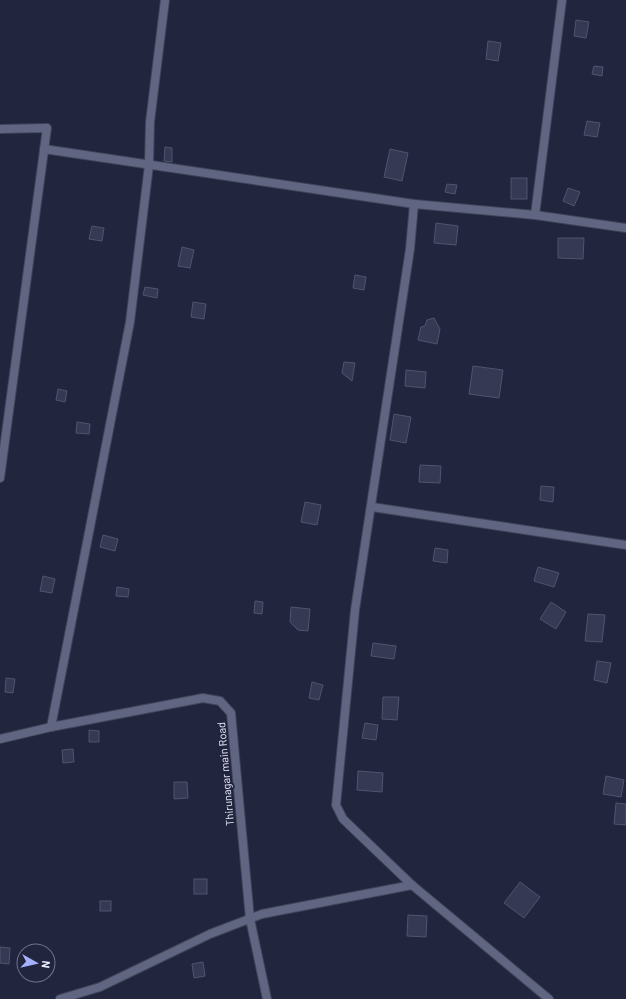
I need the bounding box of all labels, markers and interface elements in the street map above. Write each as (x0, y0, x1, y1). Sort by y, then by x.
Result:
street label: Thirunagar main Road (214, 722, 236, 826)
north arrow (16, 943, 56, 983)
text: N (39, 960, 53, 969)

